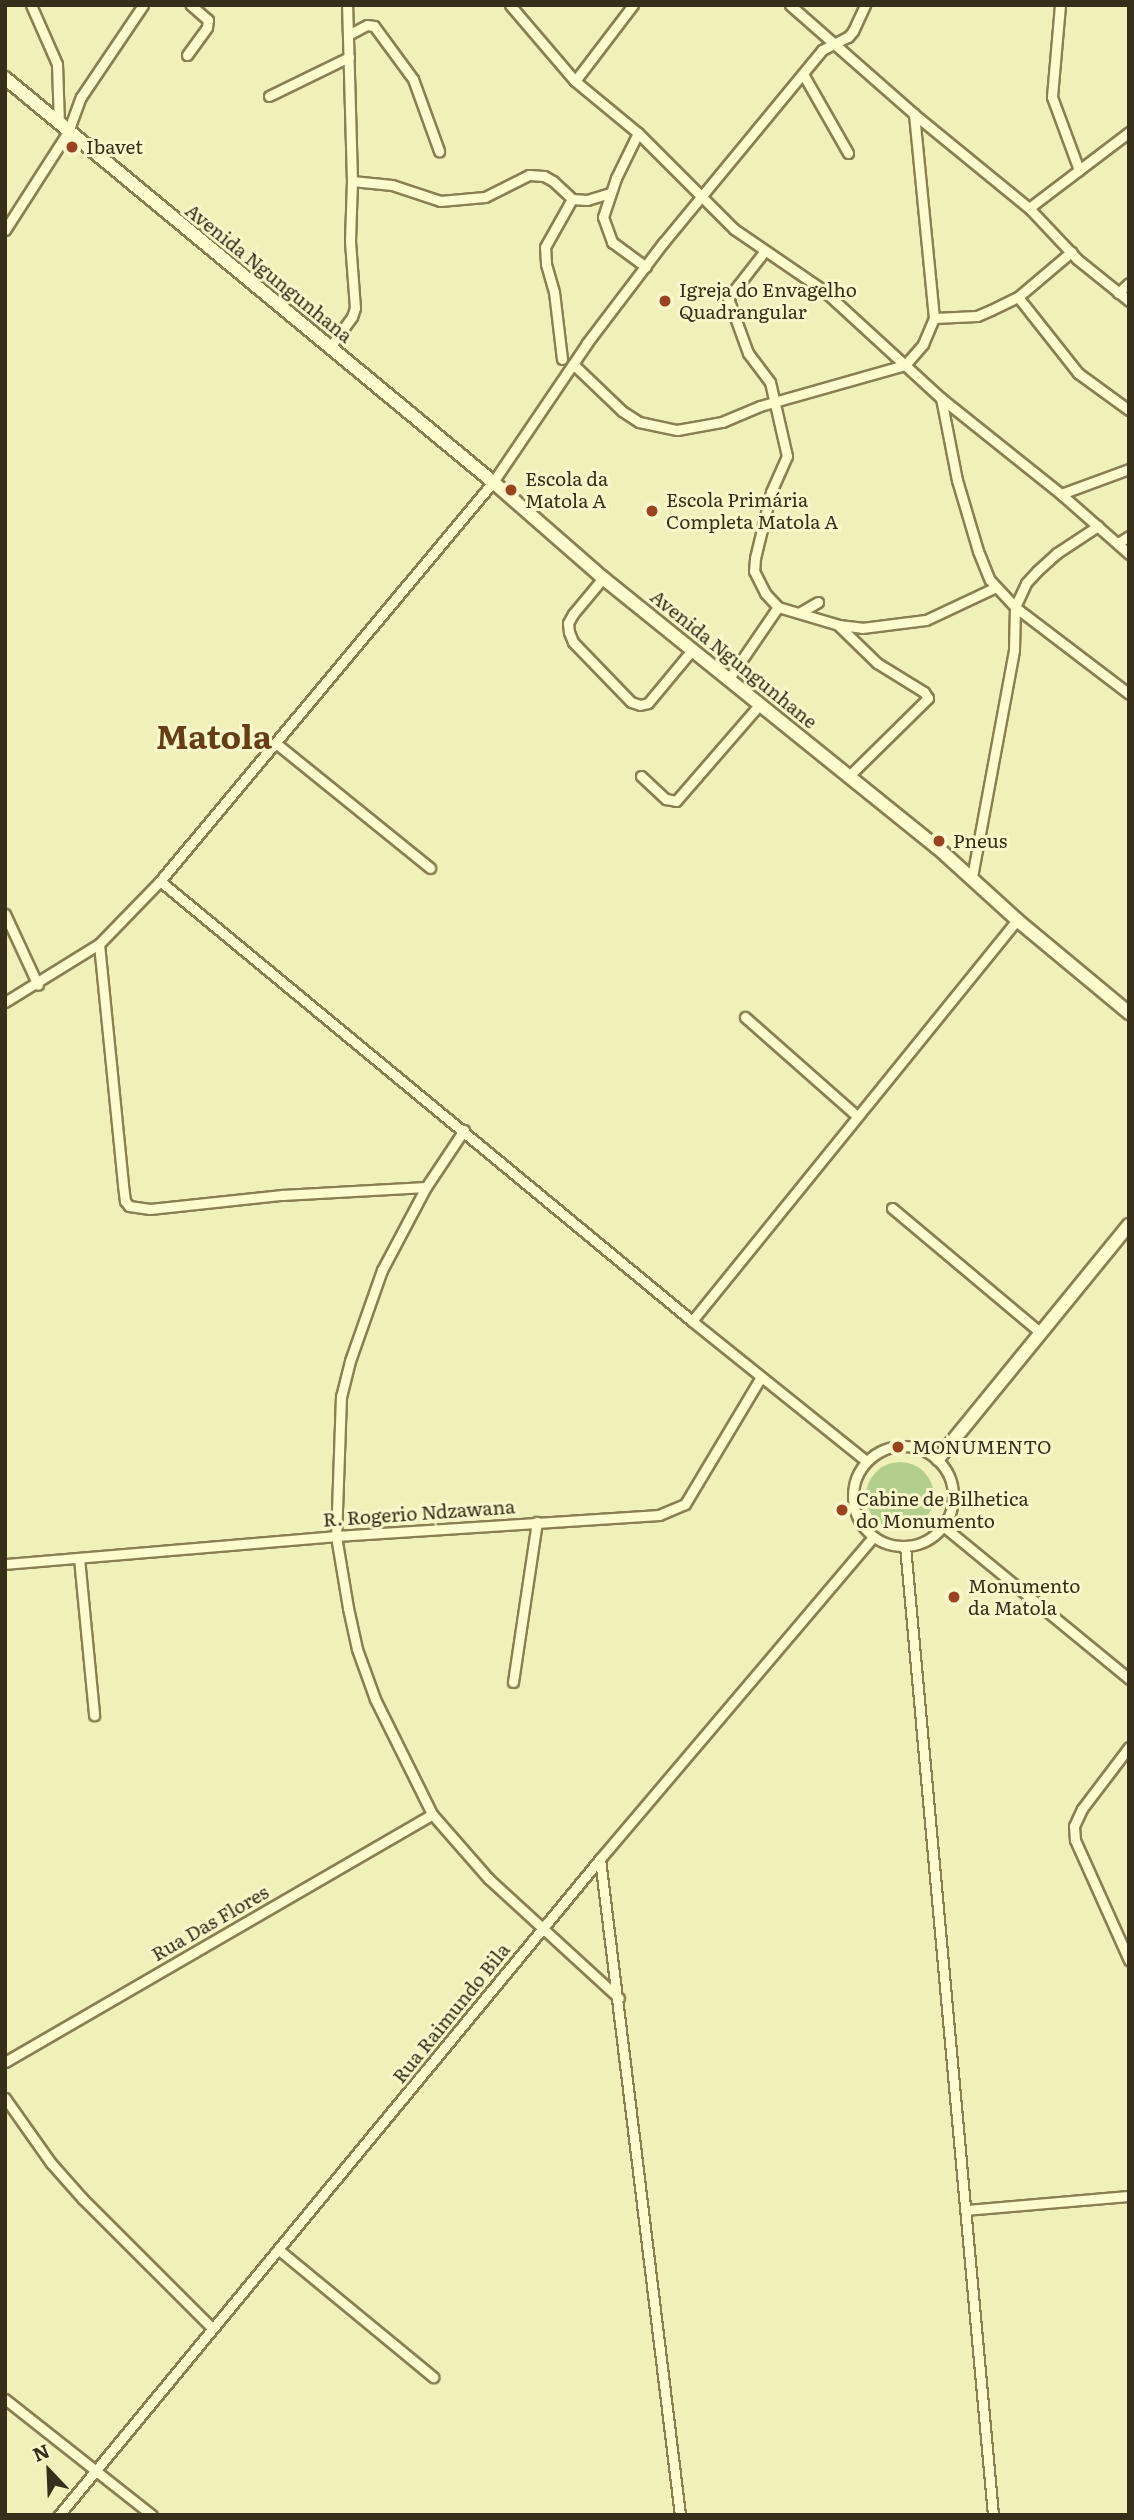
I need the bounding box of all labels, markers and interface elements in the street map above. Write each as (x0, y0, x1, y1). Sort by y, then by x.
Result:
place label: Ibavet (86, 136, 143, 158)
marker: Ibavet (64, 139, 80, 155)
street label: Avenida Ngungunhana (181, 199, 357, 347)
place label: Igreja do Envagelho Quadrangular (679, 279, 857, 323)
marker: Igreja do Envagelho Quadrangular (657, 293, 673, 309)
place label: Escola da Matola A (525, 468, 608, 512)
marker: Escola da Matola A (503, 482, 519, 498)
place label: Escola Primária Completa Matola A (666, 489, 838, 533)
marker: Escola Primária Completa Matola A (644, 503, 660, 519)
street label: Avenida Ngungunhane (646, 585, 822, 733)
district label: Matola (156, 715, 272, 755)
place label: Pneus (953, 830, 1007, 852)
marker: Pneus (931, 833, 947, 849)
place label: MONUMENTO (912, 1436, 1051, 1458)
marker: MONUMENTO (890, 1439, 906, 1455)
place label: Cabine de Bilhetica do Monumento (856, 1488, 1029, 1532)
street label: R. Rogerio Ndzawana (322, 1495, 516, 1531)
marker: Cabine de Bilhetica do Monumento (834, 1502, 850, 1518)
place label: Monumento da Matola (968, 1575, 1080, 1619)
marker: Monumento da Matola (946, 1589, 962, 1605)
street label: Rua Das Flores (147, 1880, 273, 1966)
street label: Rua Raimundo Bila (388, 1938, 514, 2088)
north arrow (14, 2436, 84, 2506)
text: N (28, 2436, 54, 2468)

